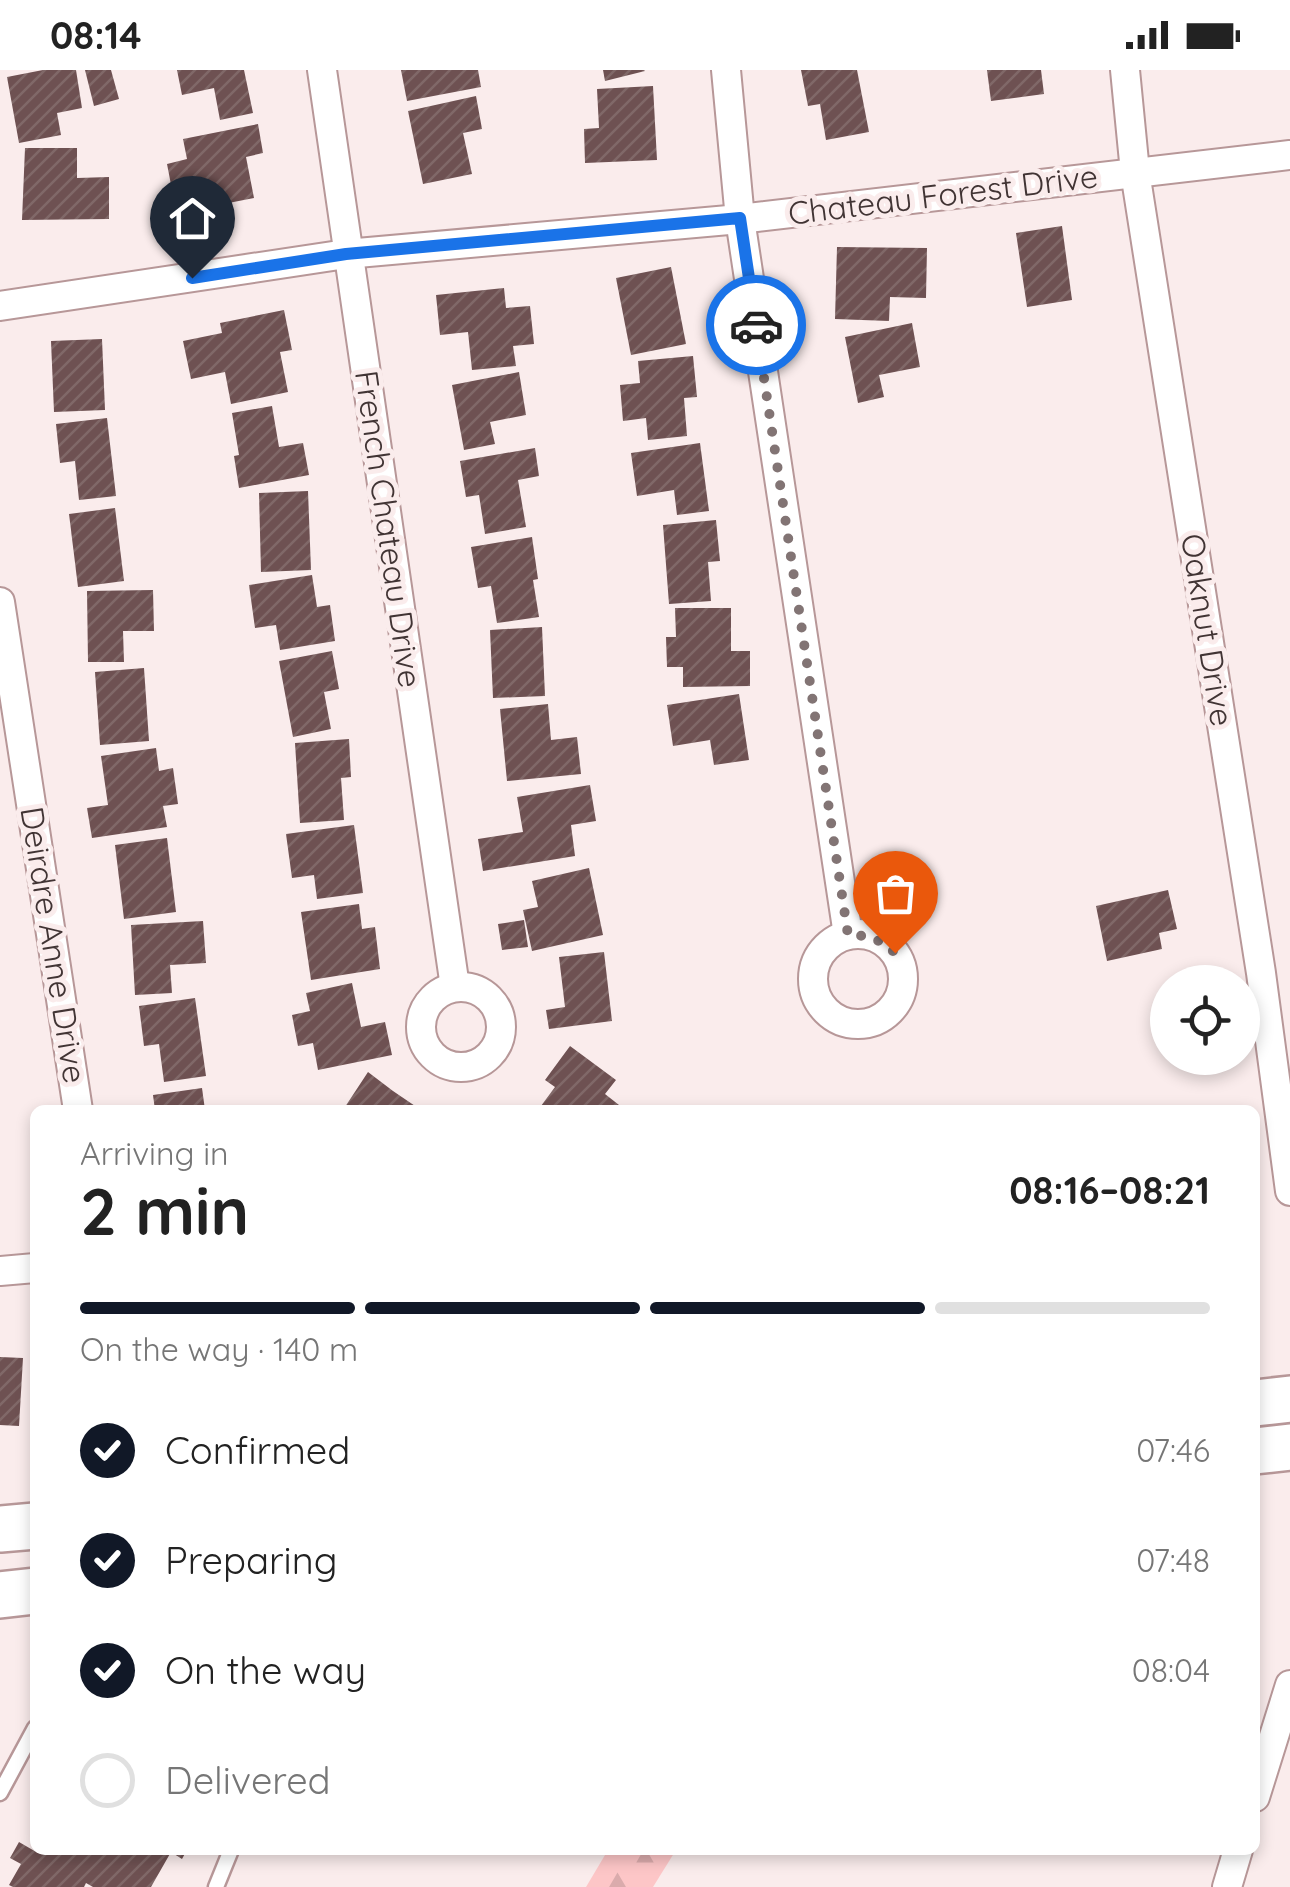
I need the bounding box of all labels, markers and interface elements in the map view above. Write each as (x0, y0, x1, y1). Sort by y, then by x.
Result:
text: 08:14 (50, 11, 142, 59)
street label: Chateau Forest Drive (786, 155, 1100, 233)
pin (150, 176, 235, 279)
icon: home (165, 191, 220, 246)
courier (706, 275, 806, 375)
icon: car (729, 298, 784, 353)
street label: French Chateau Drive (347, 368, 431, 690)
street label: Oaknut Drive (1173, 531, 1243, 729)
street label: Deirdre Anne Drive (12, 804, 96, 1086)
pin (853, 851, 938, 954)
icon: bag (868, 866, 923, 921)
map controls (1150, 965, 1260, 1075)
button: locate (1150, 965, 1260, 1075)
text: Arriving in (80, 1133, 229, 1173)
text: 08:16–08:21 (1009, 1166, 1210, 1214)
text: 2 min (80, 1170, 249, 1251)
text: On the way · 140 m (80, 1329, 358, 1369)
icon: check (80, 1423, 135, 1478)
text: Confirmed (165, 1426, 350, 1474)
text: 07:46 (1136, 1430, 1210, 1470)
icon: check (80, 1533, 135, 1588)
text: Preparing (165, 1536, 337, 1584)
text: 07:48 (1136, 1540, 1210, 1580)
icon: check (80, 1643, 135, 1698)
text: On the way (165, 1646, 366, 1694)
text: 08:04 (1132, 1650, 1210, 1690)
text: Delivered (165, 1756, 331, 1804)

